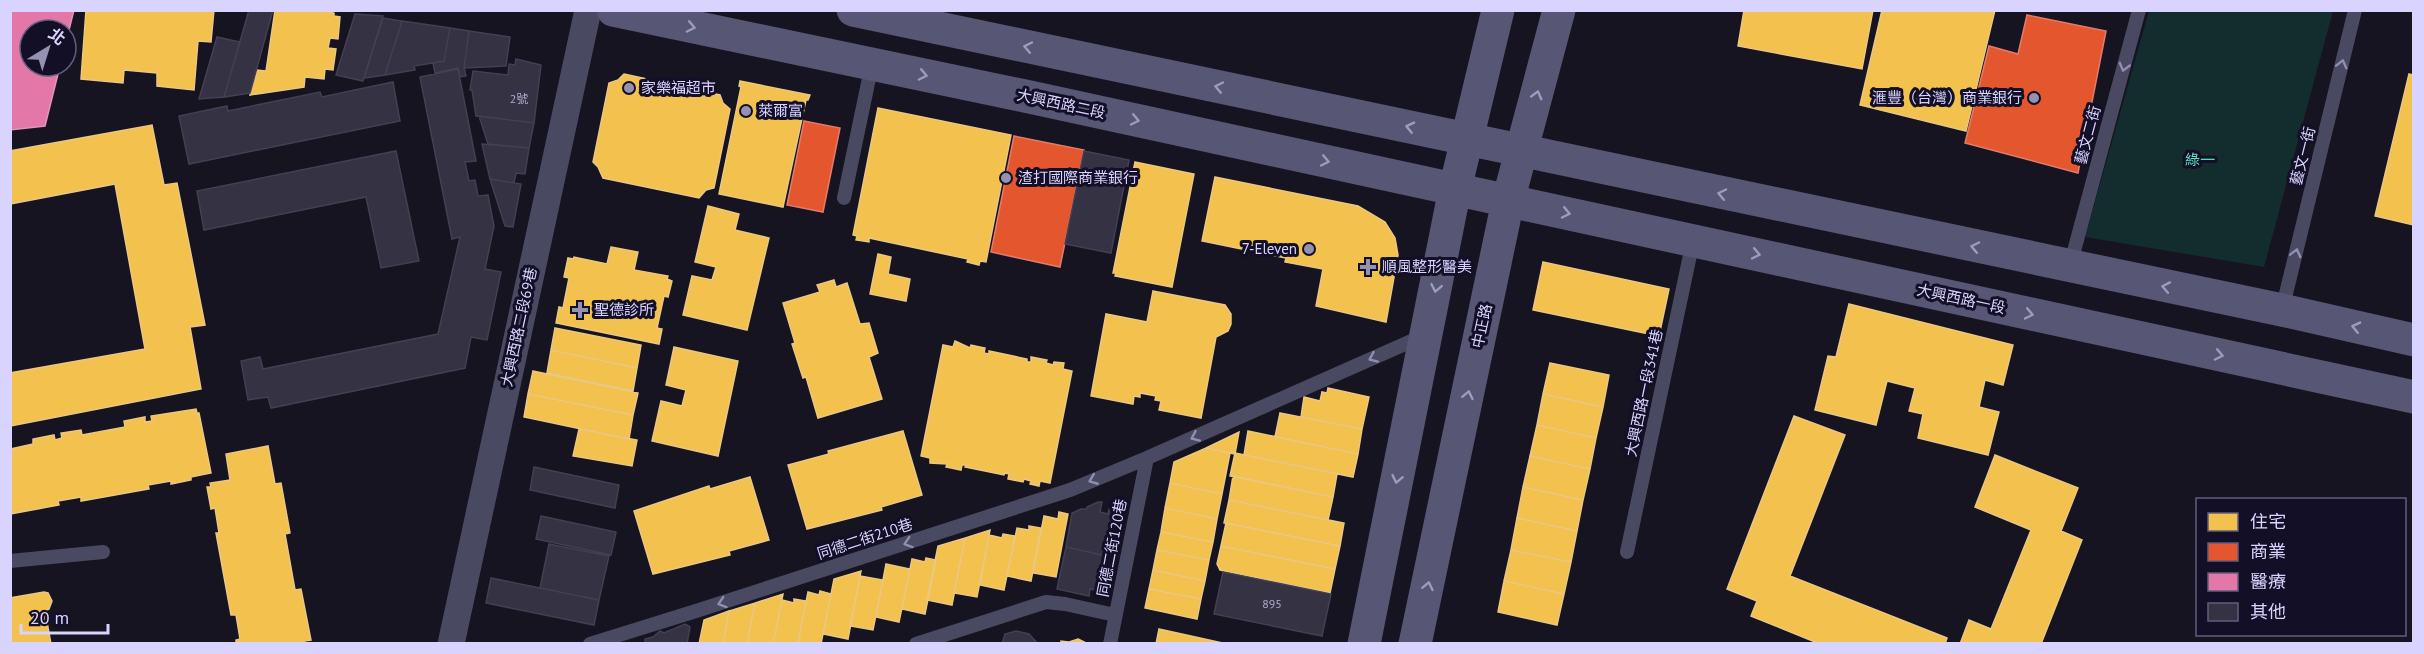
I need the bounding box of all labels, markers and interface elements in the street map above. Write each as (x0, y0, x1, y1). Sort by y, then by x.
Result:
north arrow (18, 18, 78, 78)
one-way arrow (686, 19, 696, 32)
text: 北 (45, 23, 70, 49)
one-way arrow (1023, 41, 1033, 54)
one-way arrow (2335, 59, 2348, 69)
one-way arrow (2119, 61, 2131, 72)
one-way arrow (918, 68, 928, 81)
place label: 家樂福超市 (641, 78, 716, 97)
marker: 家樂福超市 (622, 81, 636, 95)
one-way arrow (1214, 81, 1224, 94)
street label: 大興西路二段 (1015, 85, 1107, 122)
place label: 滙豐（台灣）商業銀行 (1872, 88, 2022, 107)
one-way arrow (1530, 90, 1542, 101)
house number: 2號 (510, 91, 528, 106)
marker: 滙豐（台灣）商業銀行 (2027, 91, 2041, 105)
place label: 萊爾富 (758, 101, 803, 120)
street label: 藝文二街 (2071, 103, 2104, 166)
marker: 萊爾富 (739, 104, 753, 118)
one-way arrow (1129, 112, 1139, 125)
one-way arrow (1405, 121, 1415, 134)
street label: 藝文一街 (2286, 124, 2319, 187)
park label: 綠一 (2185, 150, 2215, 169)
one-way arrow (1320, 154, 1330, 167)
place label: 渣打國際商業銀行 (1018, 168, 1138, 187)
marker: 渣打國際商業銀行 (999, 171, 1013, 185)
one-way arrow (1718, 188, 1728, 201)
one-way arrow (1560, 206, 1570, 219)
place label: 7-Eleven (1242, 239, 1297, 258)
one-way arrow (1970, 241, 1980, 254)
marker: 7-Eleven (1302, 242, 1316, 256)
one-way arrow (1751, 247, 1761, 260)
one-way arrow (2289, 249, 2302, 259)
place label: 順風整形醫美 (1382, 257, 1472, 276)
marker: 順風整形醫美 (1359, 258, 1377, 276)
street label: 大興西路二段69巷 (497, 266, 540, 388)
street label: 大興西路一段 (1915, 280, 2007, 317)
one-way arrow (2161, 281, 2171, 294)
one-way arrow (1430, 283, 1443, 293)
place label: 聖德診所 (594, 300, 654, 319)
marker: 聖德診所 (571, 301, 589, 319)
street label: 中正路 (1468, 302, 1495, 350)
one-way arrow (2024, 306, 2034, 319)
one-way arrow (2352, 321, 2362, 334)
street label: 大興西路一段341巷 (1621, 328, 1666, 458)
one-way arrow (2214, 348, 2224, 361)
one-way arrow (1368, 351, 1379, 363)
one-way arrow (1460, 391, 1473, 401)
one-way arrow (1190, 430, 1201, 442)
one-way arrow (1088, 473, 1099, 485)
one-way arrow (1391, 474, 1404, 484)
street label: 同德二街120巷 (1093, 497, 1130, 599)
legend (2196, 498, 2406, 636)
text: 住宅 (2250, 510, 2286, 533)
street label: 同德二街210巷 (815, 514, 915, 563)
one-way arrow (903, 535, 914, 548)
text: 商業 (2250, 540, 2286, 563)
text: 醫療 (2250, 570, 2286, 593)
one-way arrow (1420, 582, 1433, 592)
one-way arrow (717, 596, 728, 608)
house number: 895 (1262, 596, 1282, 611)
scale bar (21, 597, 108, 635)
text: 其他 (2250, 600, 2286, 623)
text: 20 m (30, 606, 69, 629)

